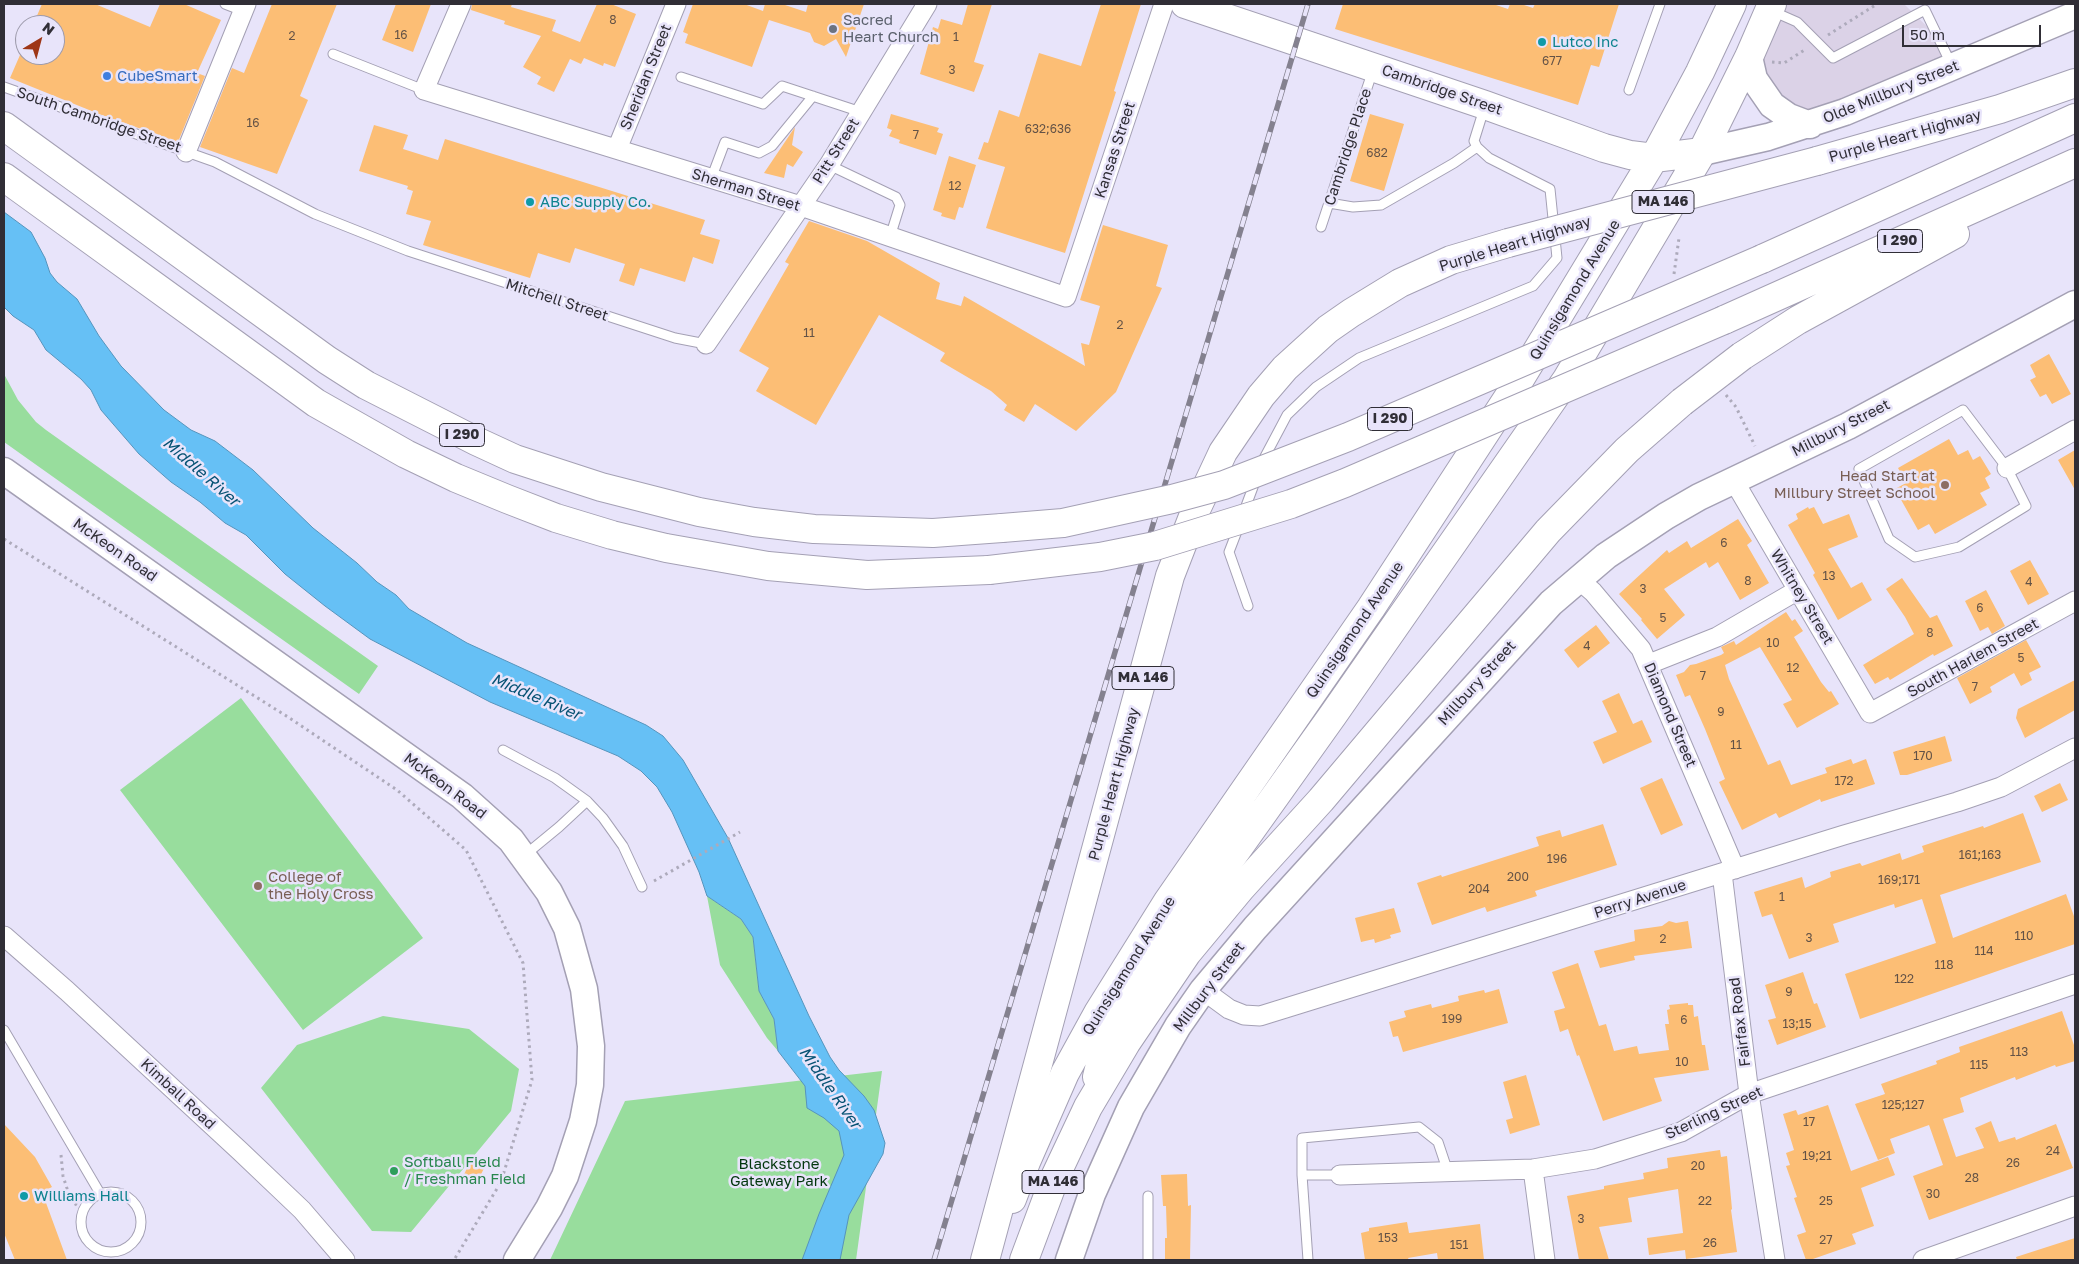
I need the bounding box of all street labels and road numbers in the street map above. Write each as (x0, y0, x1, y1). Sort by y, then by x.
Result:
street label: Sheridan Street (617, 21, 675, 133)
street label: Olde Millbury Street (1820, 56, 1962, 128)
street label: Cambridge Street (1379, 61, 1505, 119)
street label: South Cambridge Street (14, 83, 184, 157)
street label: Cambridge Place (1321, 86, 1375, 208)
street label: Kansas Street (1091, 99, 1139, 201)
street label: Purple Heart Highway (1827, 106, 1983, 166)
street label: Pitt Street (809, 115, 863, 187)
street label: Sherman Street (690, 165, 802, 215)
road number: MA 146 (1632, 190, 1694, 213)
street label: Purple Heart Highway (1437, 212, 1593, 276)
street label: Quinsigamond Avenue (1526, 217, 1624, 363)
road number: I 290 (1878, 230, 1922, 252)
street label: Mitchell Street (503, 275, 611, 325)
street label: Millbury Street (1789, 396, 1893, 460)
road number: I 290 (1368, 408, 1412, 430)
road number: I 290 (440, 424, 484, 446)
street label: McKeon Road (69, 514, 161, 586)
street label: Whitney Street (1767, 546, 1837, 648)
street label: Quinsigamond Avenue (1303, 558, 1407, 702)
street label: South Harlem Street (1904, 614, 2042, 702)
street label: Millbury Street (1434, 637, 1520, 729)
street label: Diamond Street (1640, 660, 1700, 770)
road number: MA 146 (1112, 666, 1174, 690)
street label: Purple Heart Highway (1085, 706, 1143, 862)
street label: McKeon Road (400, 749, 490, 823)
street label: Perry Avenue (1592, 876, 1688, 922)
street label: Quinsigamond Avenue (1079, 893, 1179, 1039)
street label: Millbury Street (1169, 939, 1249, 1035)
street label: Fairfax Road (1726, 976, 1754, 1068)
street label: Kimball Road (137, 1055, 219, 1133)
street label: Sterling Street (1662, 1083, 1766, 1143)
road number: MA 146 (1022, 1170, 1084, 1194)

